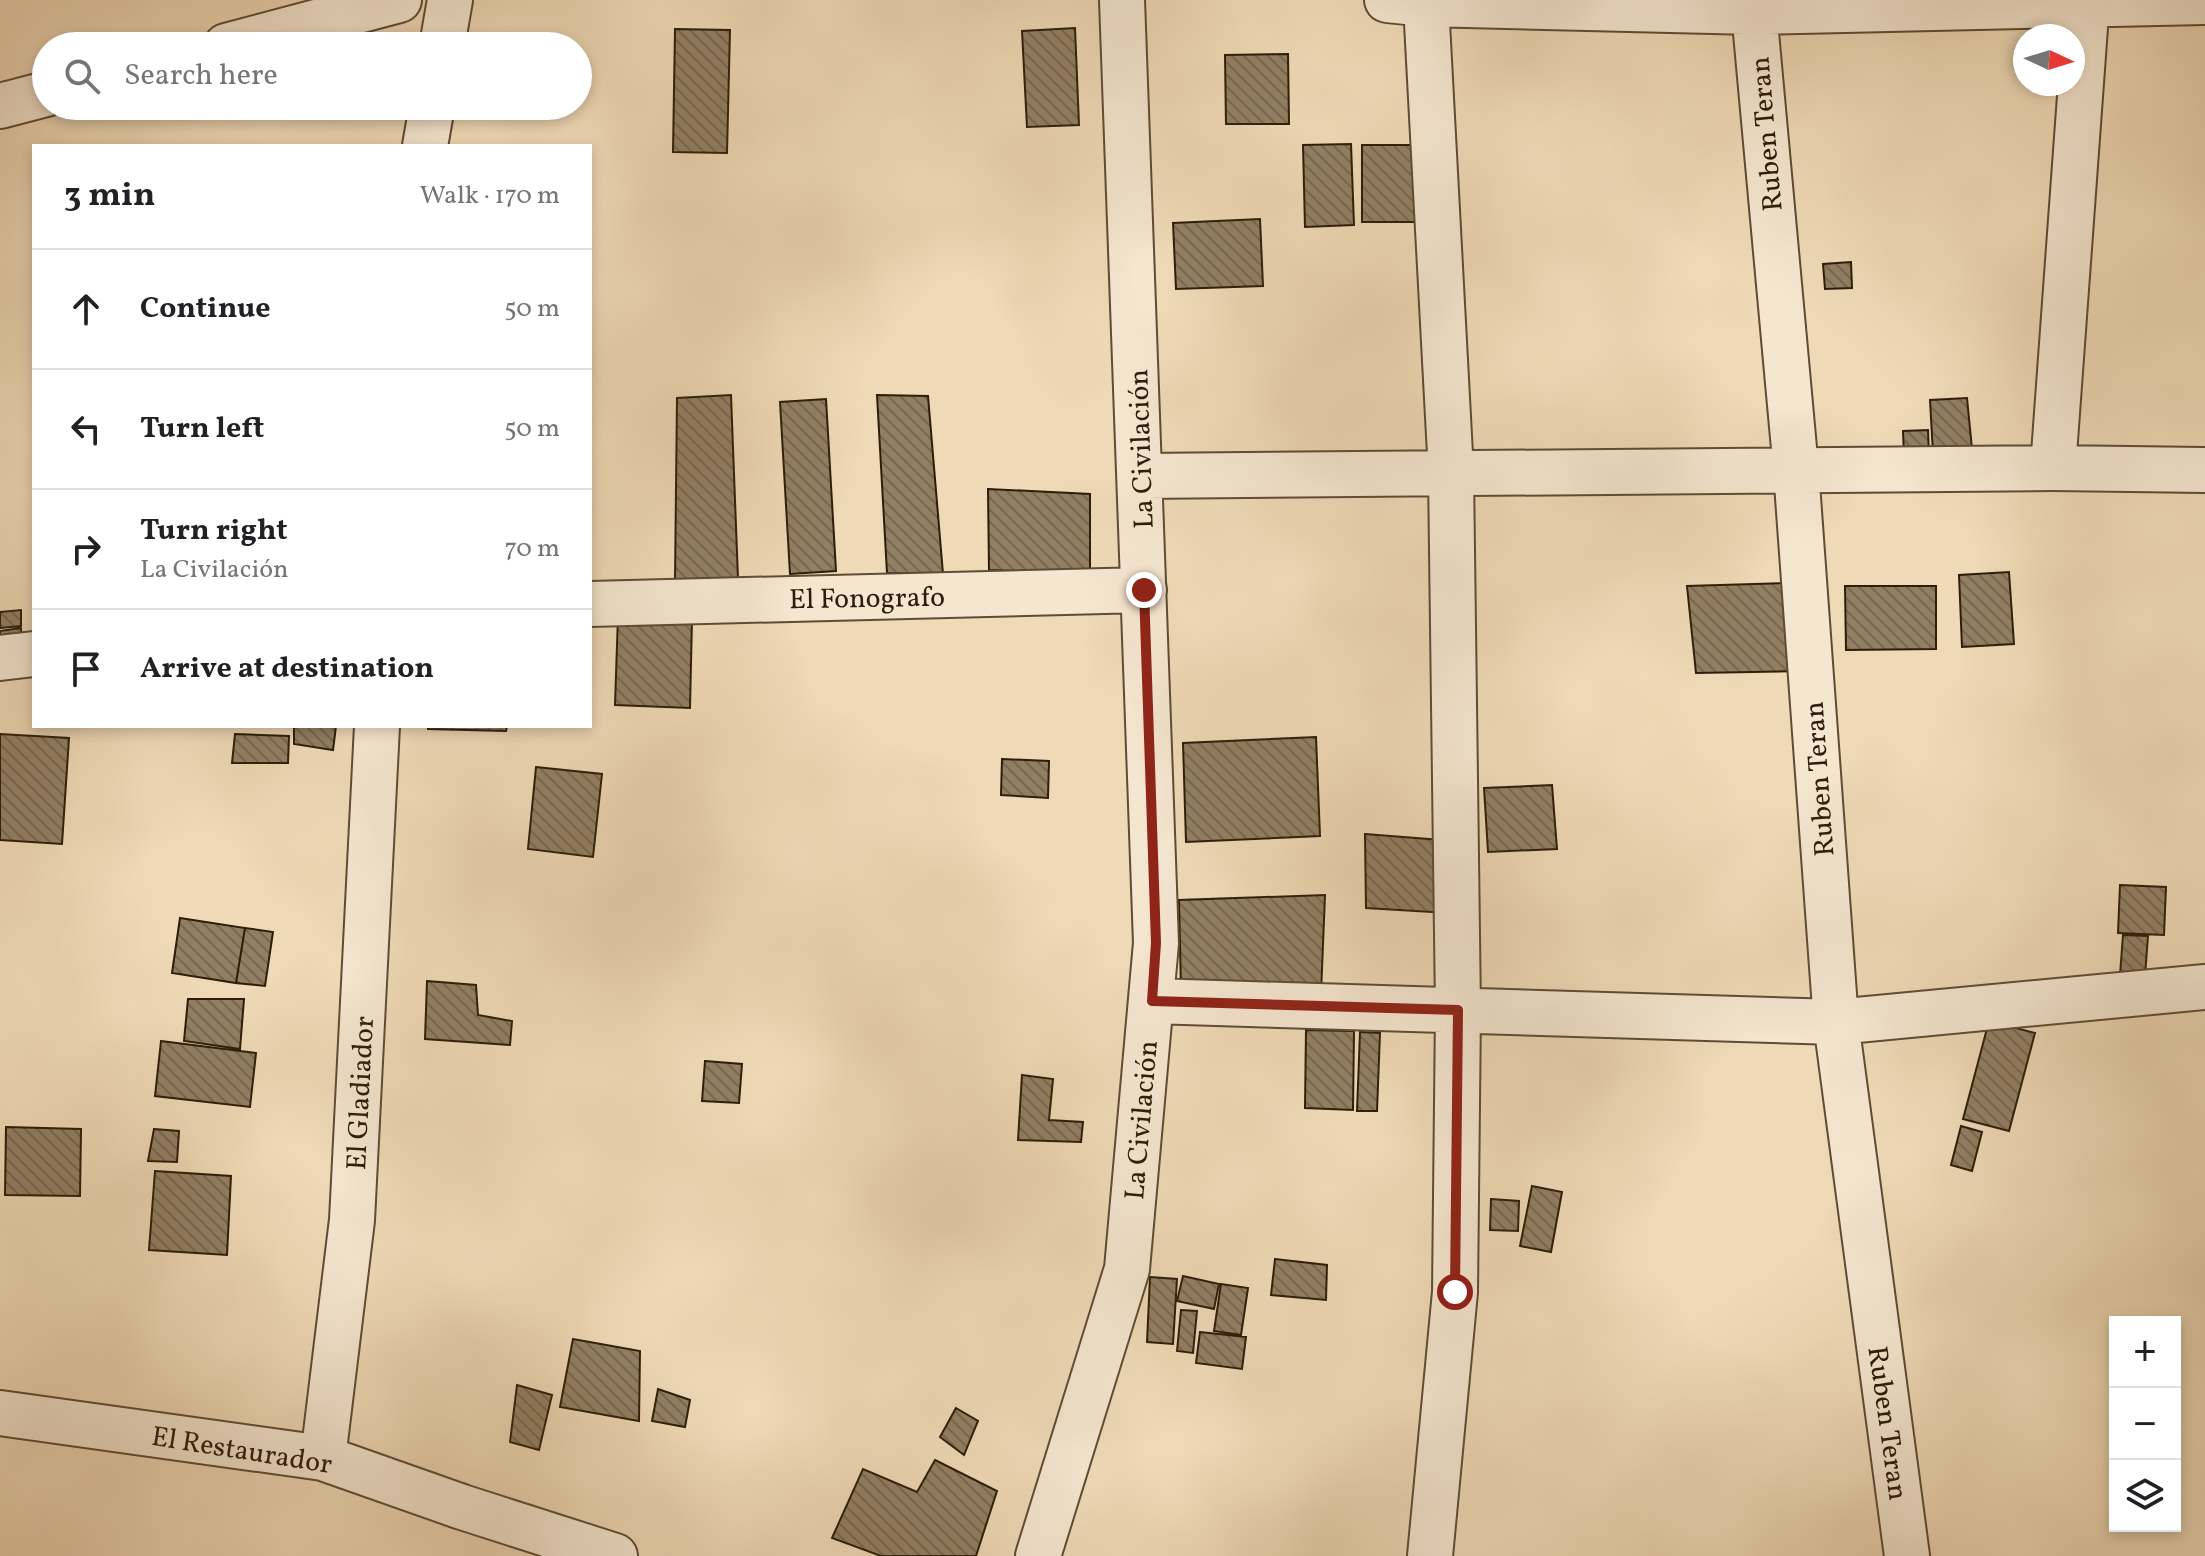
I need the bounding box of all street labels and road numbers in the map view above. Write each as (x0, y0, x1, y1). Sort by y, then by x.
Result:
street label: Ruben Teran (1741, 55, 1794, 213)
street label: La Civilación (1120, 368, 1165, 530)
street label: El Fonografo (789, 579, 945, 620)
street label: Ruben Teran (1796, 700, 1845, 858)
street label: El Gladiador (338, 1015, 385, 1171)
street label: La Civilación (1116, 1039, 1169, 1202)
street label: Ruben Teran (1856, 1344, 1917, 1503)
street label: El Restaurador (149, 1418, 335, 1485)

